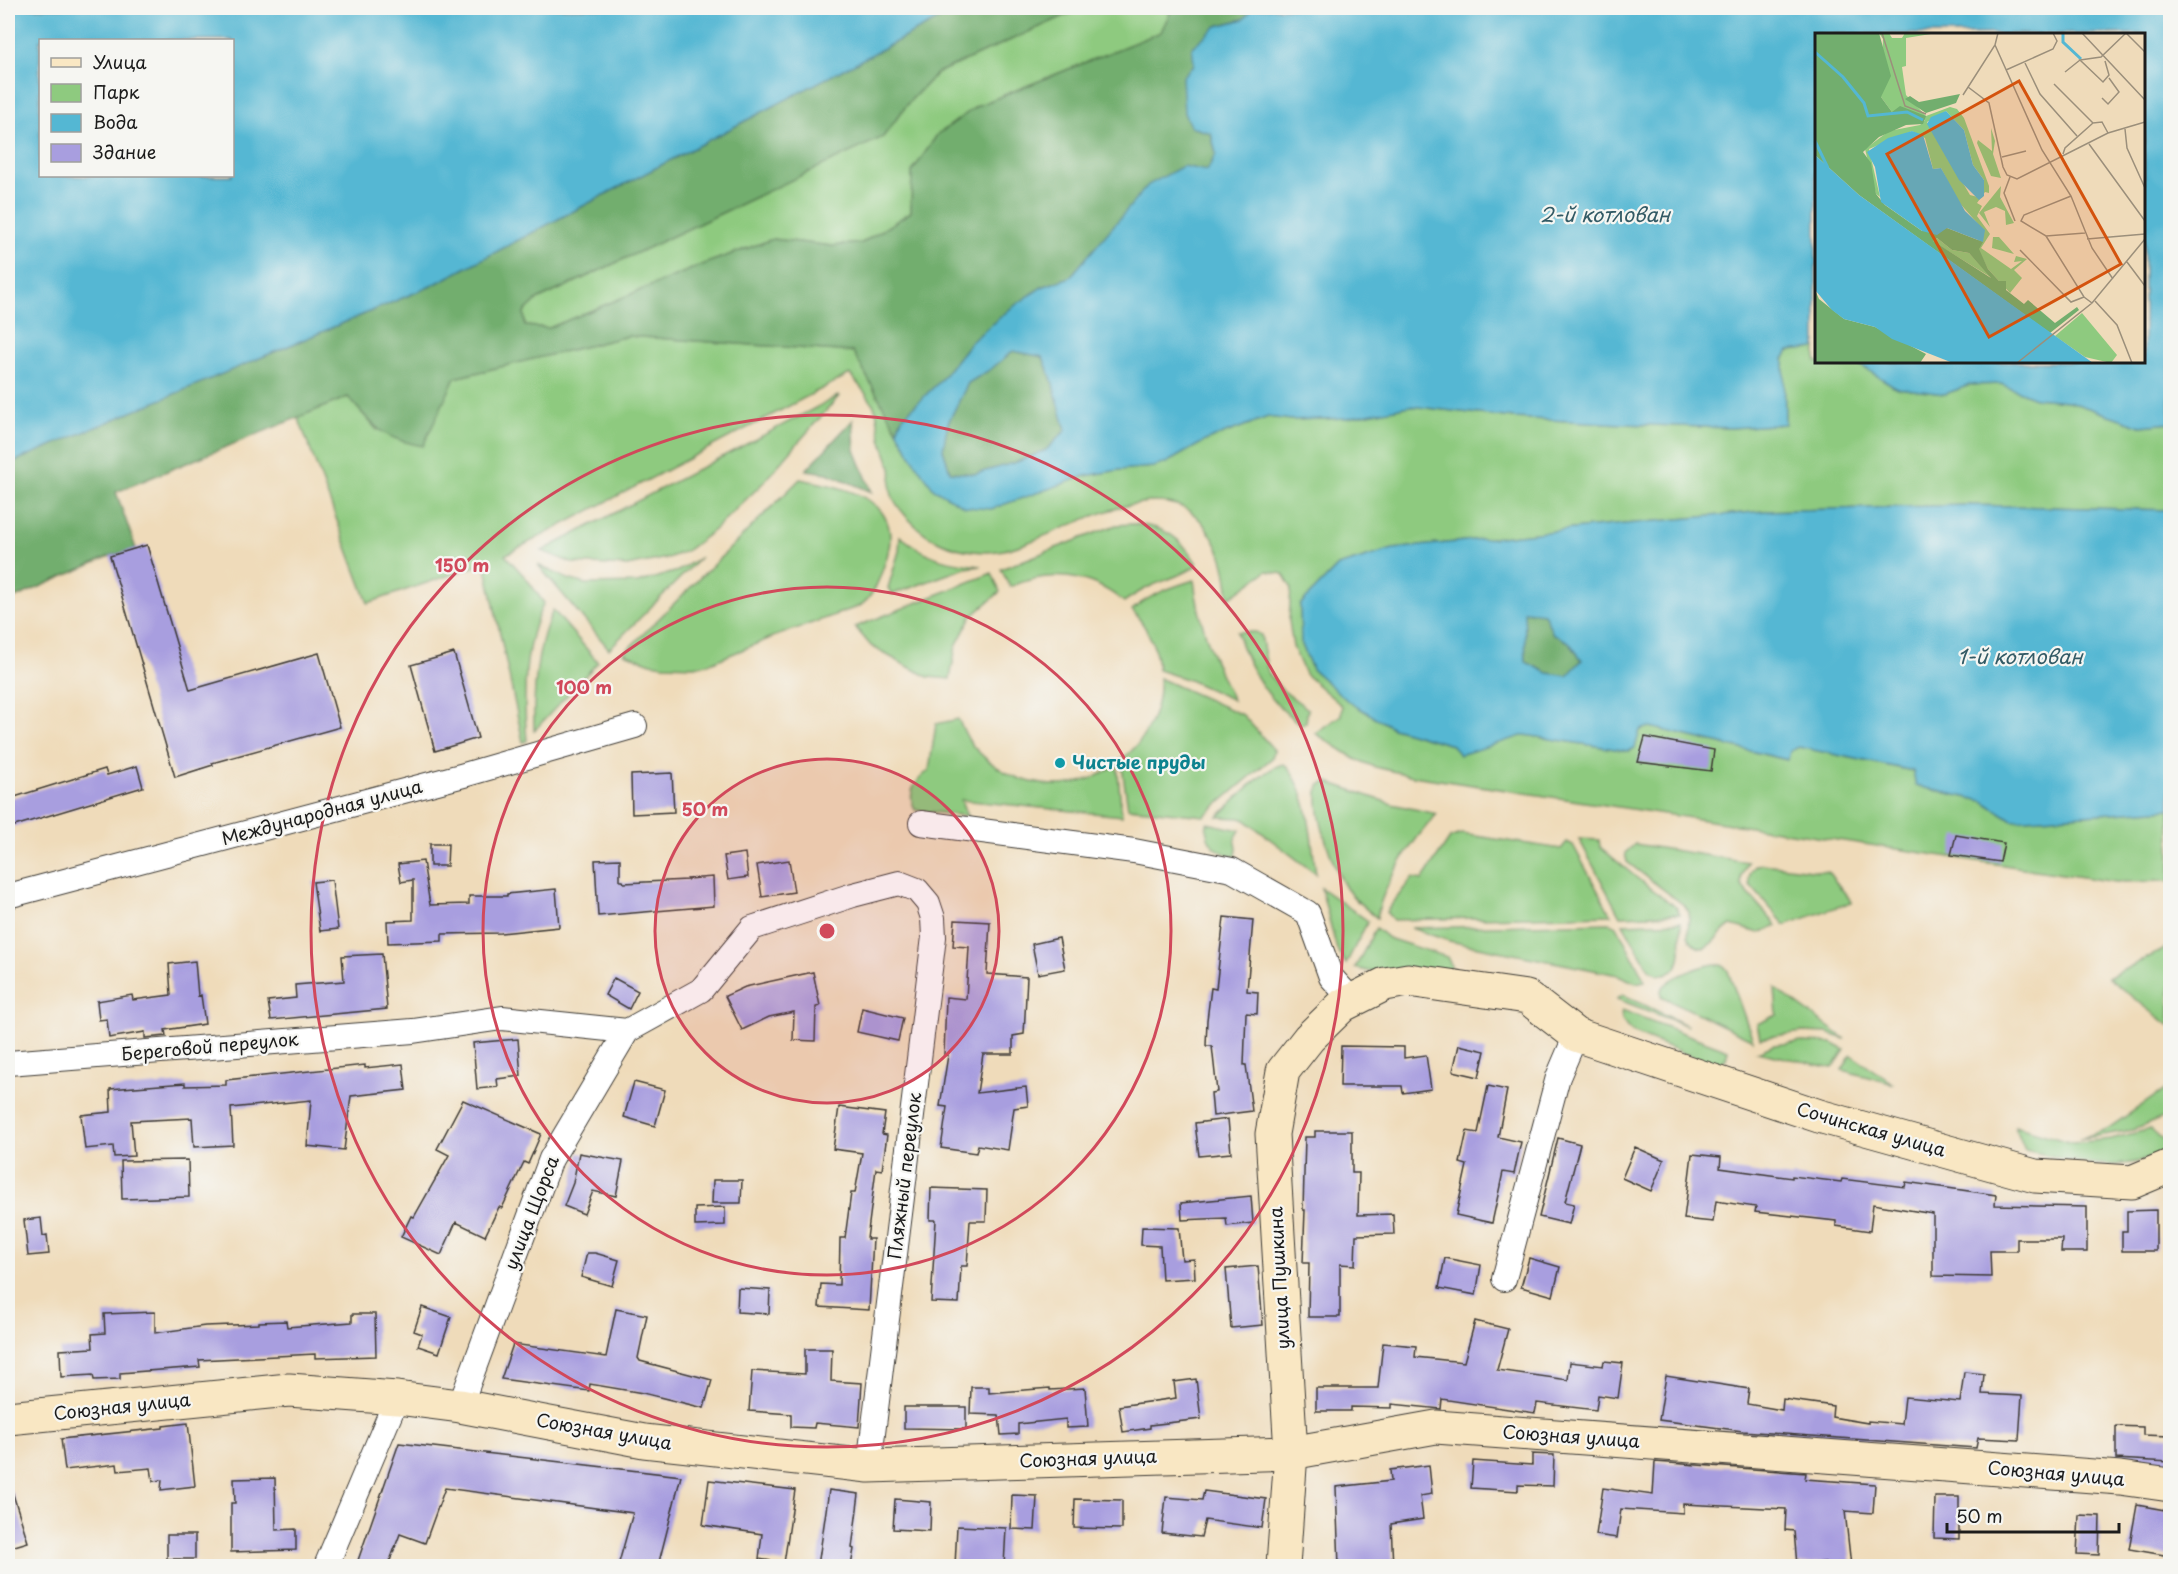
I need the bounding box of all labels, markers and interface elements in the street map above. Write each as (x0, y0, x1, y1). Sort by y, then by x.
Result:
inset map (1815, 33, 2145, 363)
legend (39, 39, 234, 177)
text: Улица (93, 48, 147, 75)
text: Парк (93, 78, 140, 105)
text: Вода (93, 108, 138, 135)
text: Здание (93, 138, 156, 165)
water label: 2-й котлован (1540, 199, 1672, 229)
text: 150 m (435, 551, 489, 578)
water label: 1-й котлован (1957, 641, 2084, 671)
text: 100 m (556, 673, 612, 700)
place label: Чистые пруды (1072, 748, 1205, 775)
marker: Чистые пруды (1053, 756, 1067, 770)
street label: Международная улица (218, 772, 426, 851)
text: 50 m (682, 795, 728, 822)
centre of rings (817, 921, 837, 941)
street label: Береговой переулок (120, 1024, 300, 1067)
street label: Пляжный переулок (880, 1091, 927, 1261)
street label: Сочинская улица (1794, 1094, 1950, 1163)
street label: улица Щорса (496, 1151, 565, 1273)
street label: улица Пушкина (1261, 1205, 1296, 1350)
street label: Союзная улица (52, 1385, 192, 1426)
street label: Союзная улица (534, 1405, 675, 1456)
street label: Союзная улица (1501, 1417, 1641, 1454)
street label: Союзная улица (1019, 1442, 1158, 1473)
street label: Союзная улица (1986, 1453, 2127, 1492)
scale bar (1947, 1496, 2120, 1534)
text: 50 m (1956, 1502, 2003, 1529)

